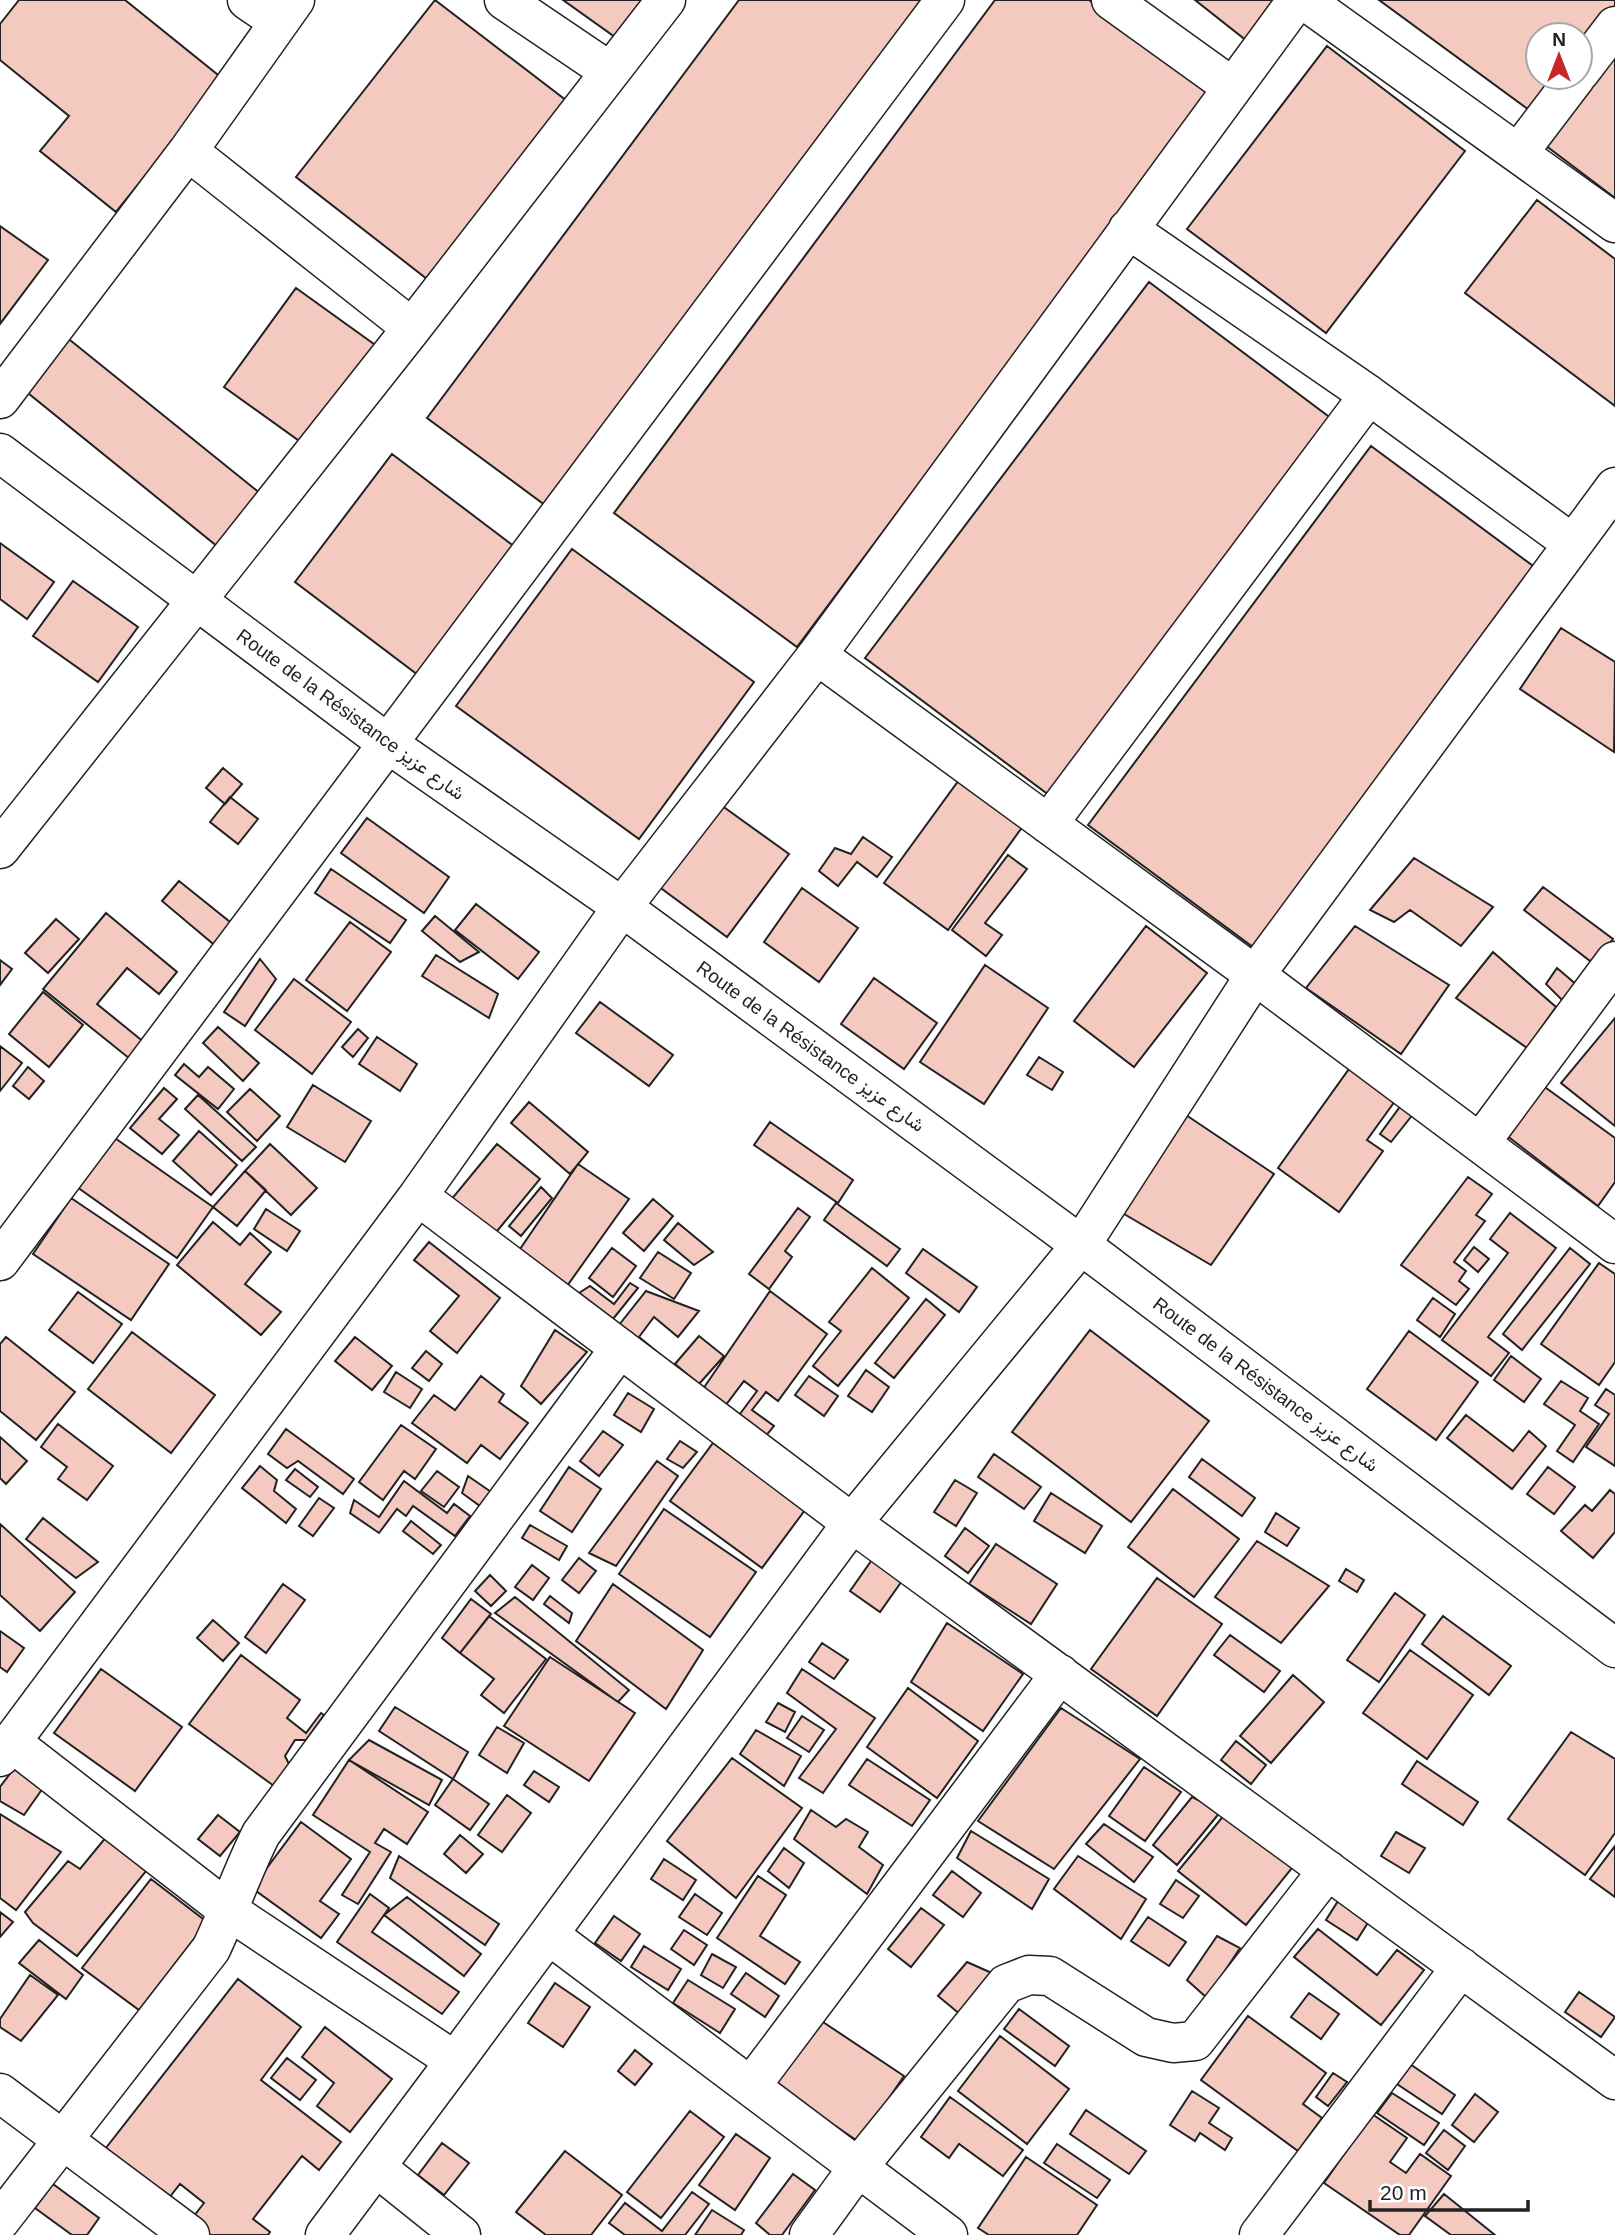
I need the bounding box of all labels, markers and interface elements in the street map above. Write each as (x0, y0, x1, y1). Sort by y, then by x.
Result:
north arrow (1524, 21, 1594, 91)
text: N (1552, 29, 1566, 50)
street label: Route de la Résistance شارع عزيز (232, 625, 469, 806)
street label: Route de la Résistance شارع عزيز (692, 957, 929, 1138)
street label: Route de la Résistance شارع عزيز (1148, 1293, 1382, 1478)
scale bar (1370, 2168, 1528, 2212)
text: 20 m (1380, 2181, 1427, 2204)

